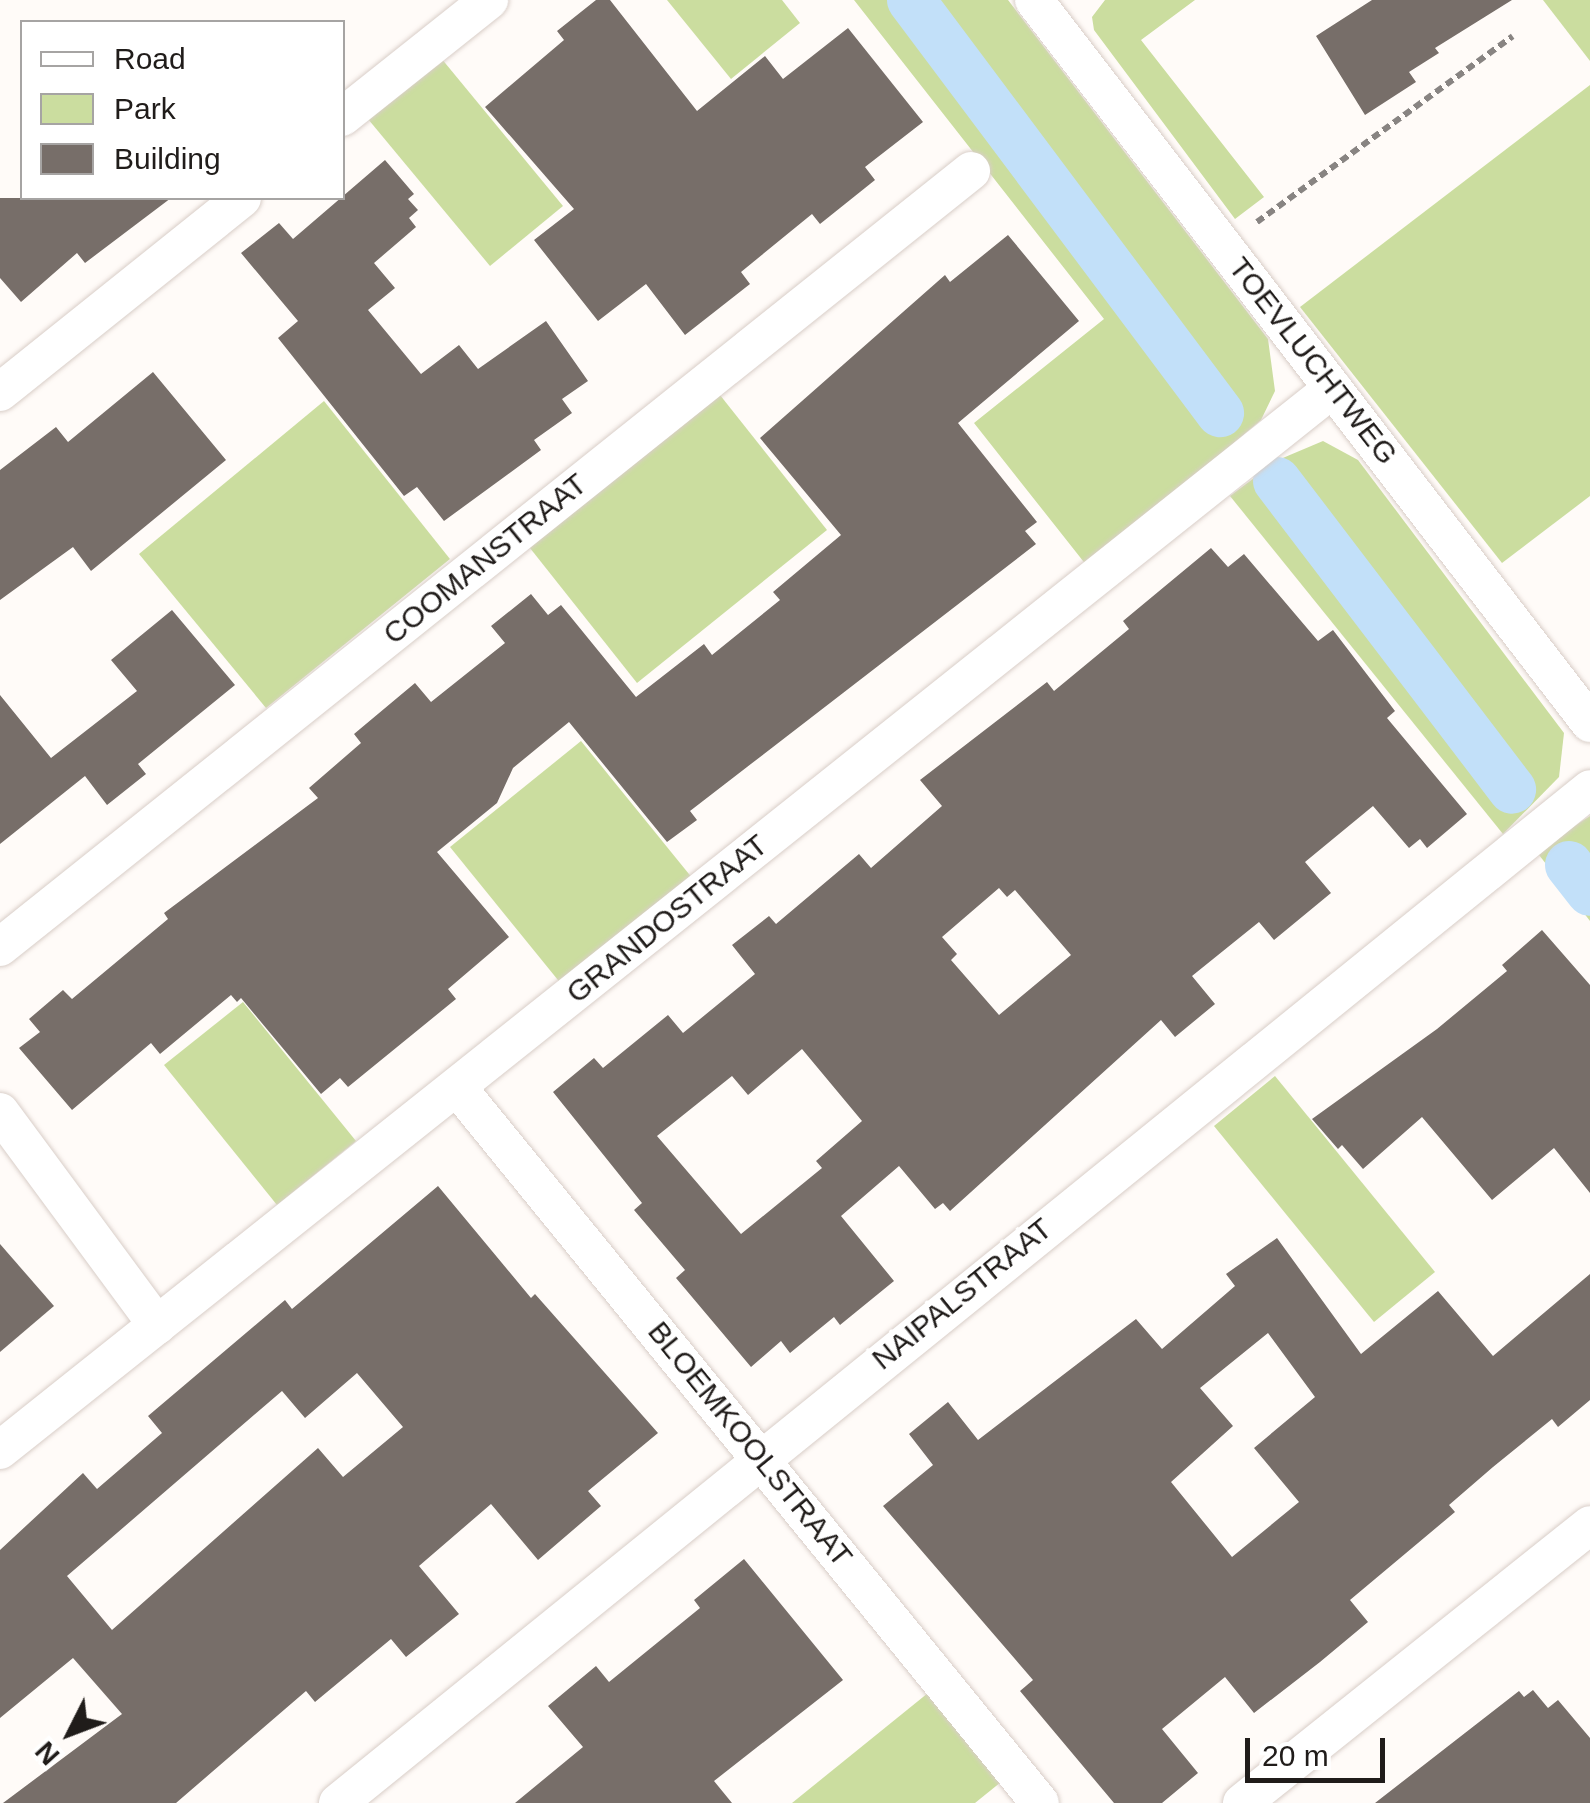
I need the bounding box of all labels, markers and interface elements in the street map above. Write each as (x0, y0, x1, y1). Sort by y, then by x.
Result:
legend (20, 20, 345, 200)
text: Road (114, 42, 186, 75)
text: Park (114, 92, 176, 125)
text: Building (114, 142, 221, 175)
street label: TOEVLUCHTWEG (1221, 250, 1405, 472)
street label: COOMANSTRAAT (376, 466, 594, 652)
street label: GRANDOSTRAAT (559, 827, 775, 1011)
street label: NAIPALSTRAAT (865, 1211, 1059, 1377)
street label: BLOEMKOOLSTRAAT (640, 1314, 860, 1574)
north arrow (20, 1683, 120, 1783)
scale bar (1250, 1718, 1390, 1780)
text: N (29, 1736, 66, 1771)
text: 20 m (1262, 1739, 1329, 1772)

